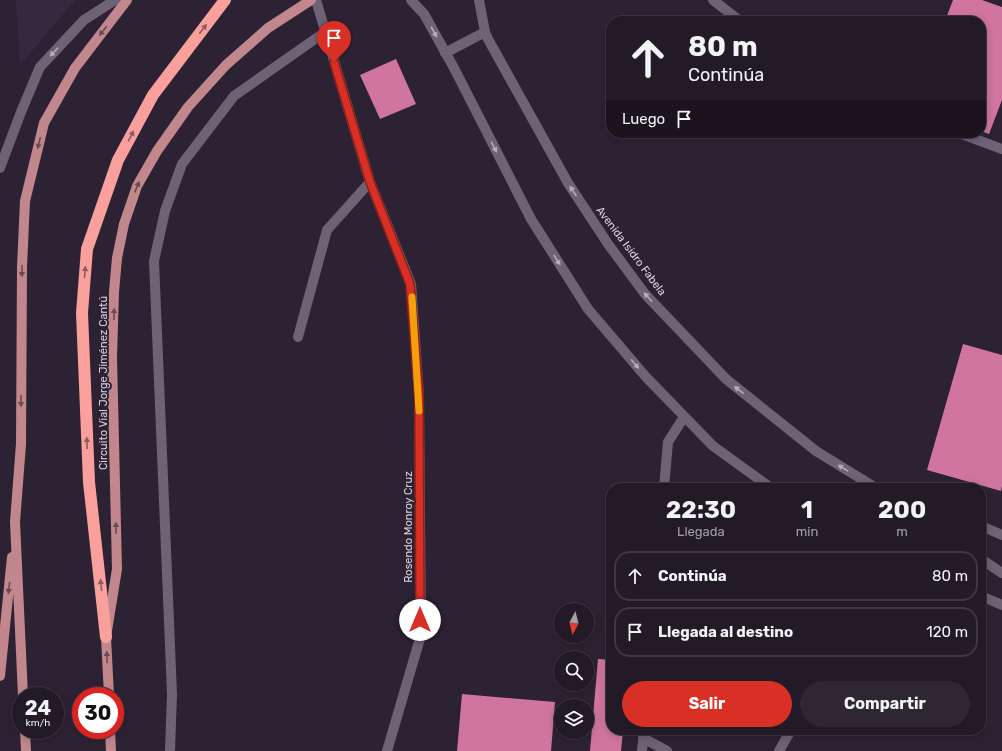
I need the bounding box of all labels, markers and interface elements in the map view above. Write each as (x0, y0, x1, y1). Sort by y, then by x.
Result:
pin (317, 21, 351, 62)
one-way arrow (199, 23, 207, 34)
one-way arrow (99, 25, 107, 36)
one-way arrow (430, 26, 437, 37)
icon: arrive (323, 27, 345, 49)
text: 80 m (688, 30, 758, 63)
icon: ahead (622, 32, 674, 84)
one-way arrow (50, 47, 59, 57)
text: Continúa (688, 64, 764, 86)
icon: arrive (673, 108, 695, 130)
text: Luego (622, 110, 665, 128)
one-way arrow (127, 130, 134, 142)
one-way arrow (36, 137, 42, 149)
one-way arrow (491, 141, 497, 152)
one-way arrow (134, 182, 140, 193)
one-way arrow (569, 186, 577, 196)
street label: Avenida Isidro Fabela (593, 204, 669, 298)
one-way arrow (553, 254, 560, 266)
one-way arrow (19, 265, 25, 278)
one-way arrow (82, 266, 89, 278)
one-way arrow (644, 292, 653, 302)
street label: Circuito Vial Jorge Jiménez Cantú (97, 296, 110, 470)
one-way arrow (110, 308, 117, 320)
one-way arrow (630, 359, 639, 369)
one-way arrow (734, 385, 745, 394)
one-way arrow (18, 395, 24, 408)
one-way arrow (84, 437, 91, 449)
one-way arrow (837, 464, 849, 471)
street label: Rosendo Monroy Cruz (402, 471, 415, 583)
text: 22:30 (666, 496, 736, 524)
text: 1 (801, 496, 813, 524)
text: 200 (878, 496, 926, 524)
one-way arrow (113, 521, 119, 534)
text: Llegada (677, 524, 725, 539)
text: min (796, 524, 818, 539)
text: m (896, 524, 908, 539)
icon: ahead (624, 565, 646, 587)
text: Continúa (658, 567, 727, 585)
text: 80 m (932, 567, 968, 585)
one-way arrow (97, 579, 104, 591)
one-way arrow (5, 582, 12, 594)
position arrow (399, 599, 441, 641)
north arrow (554, 603, 594, 643)
map controls (554, 603, 594, 739)
icon: arrive (624, 621, 646, 643)
text: Llegada al destino (658, 623, 793, 641)
text: 120 m (926, 623, 968, 641)
one-way arrow (104, 651, 111, 663)
button: search (554, 651, 594, 691)
button: Salir (622, 681, 792, 727)
button: Compartir (800, 681, 970, 727)
speed limit sign: 30 (72, 687, 124, 739)
text: 24 (25, 696, 51, 720)
button: layers (554, 699, 594, 739)
text: km/h (26, 717, 50, 729)

